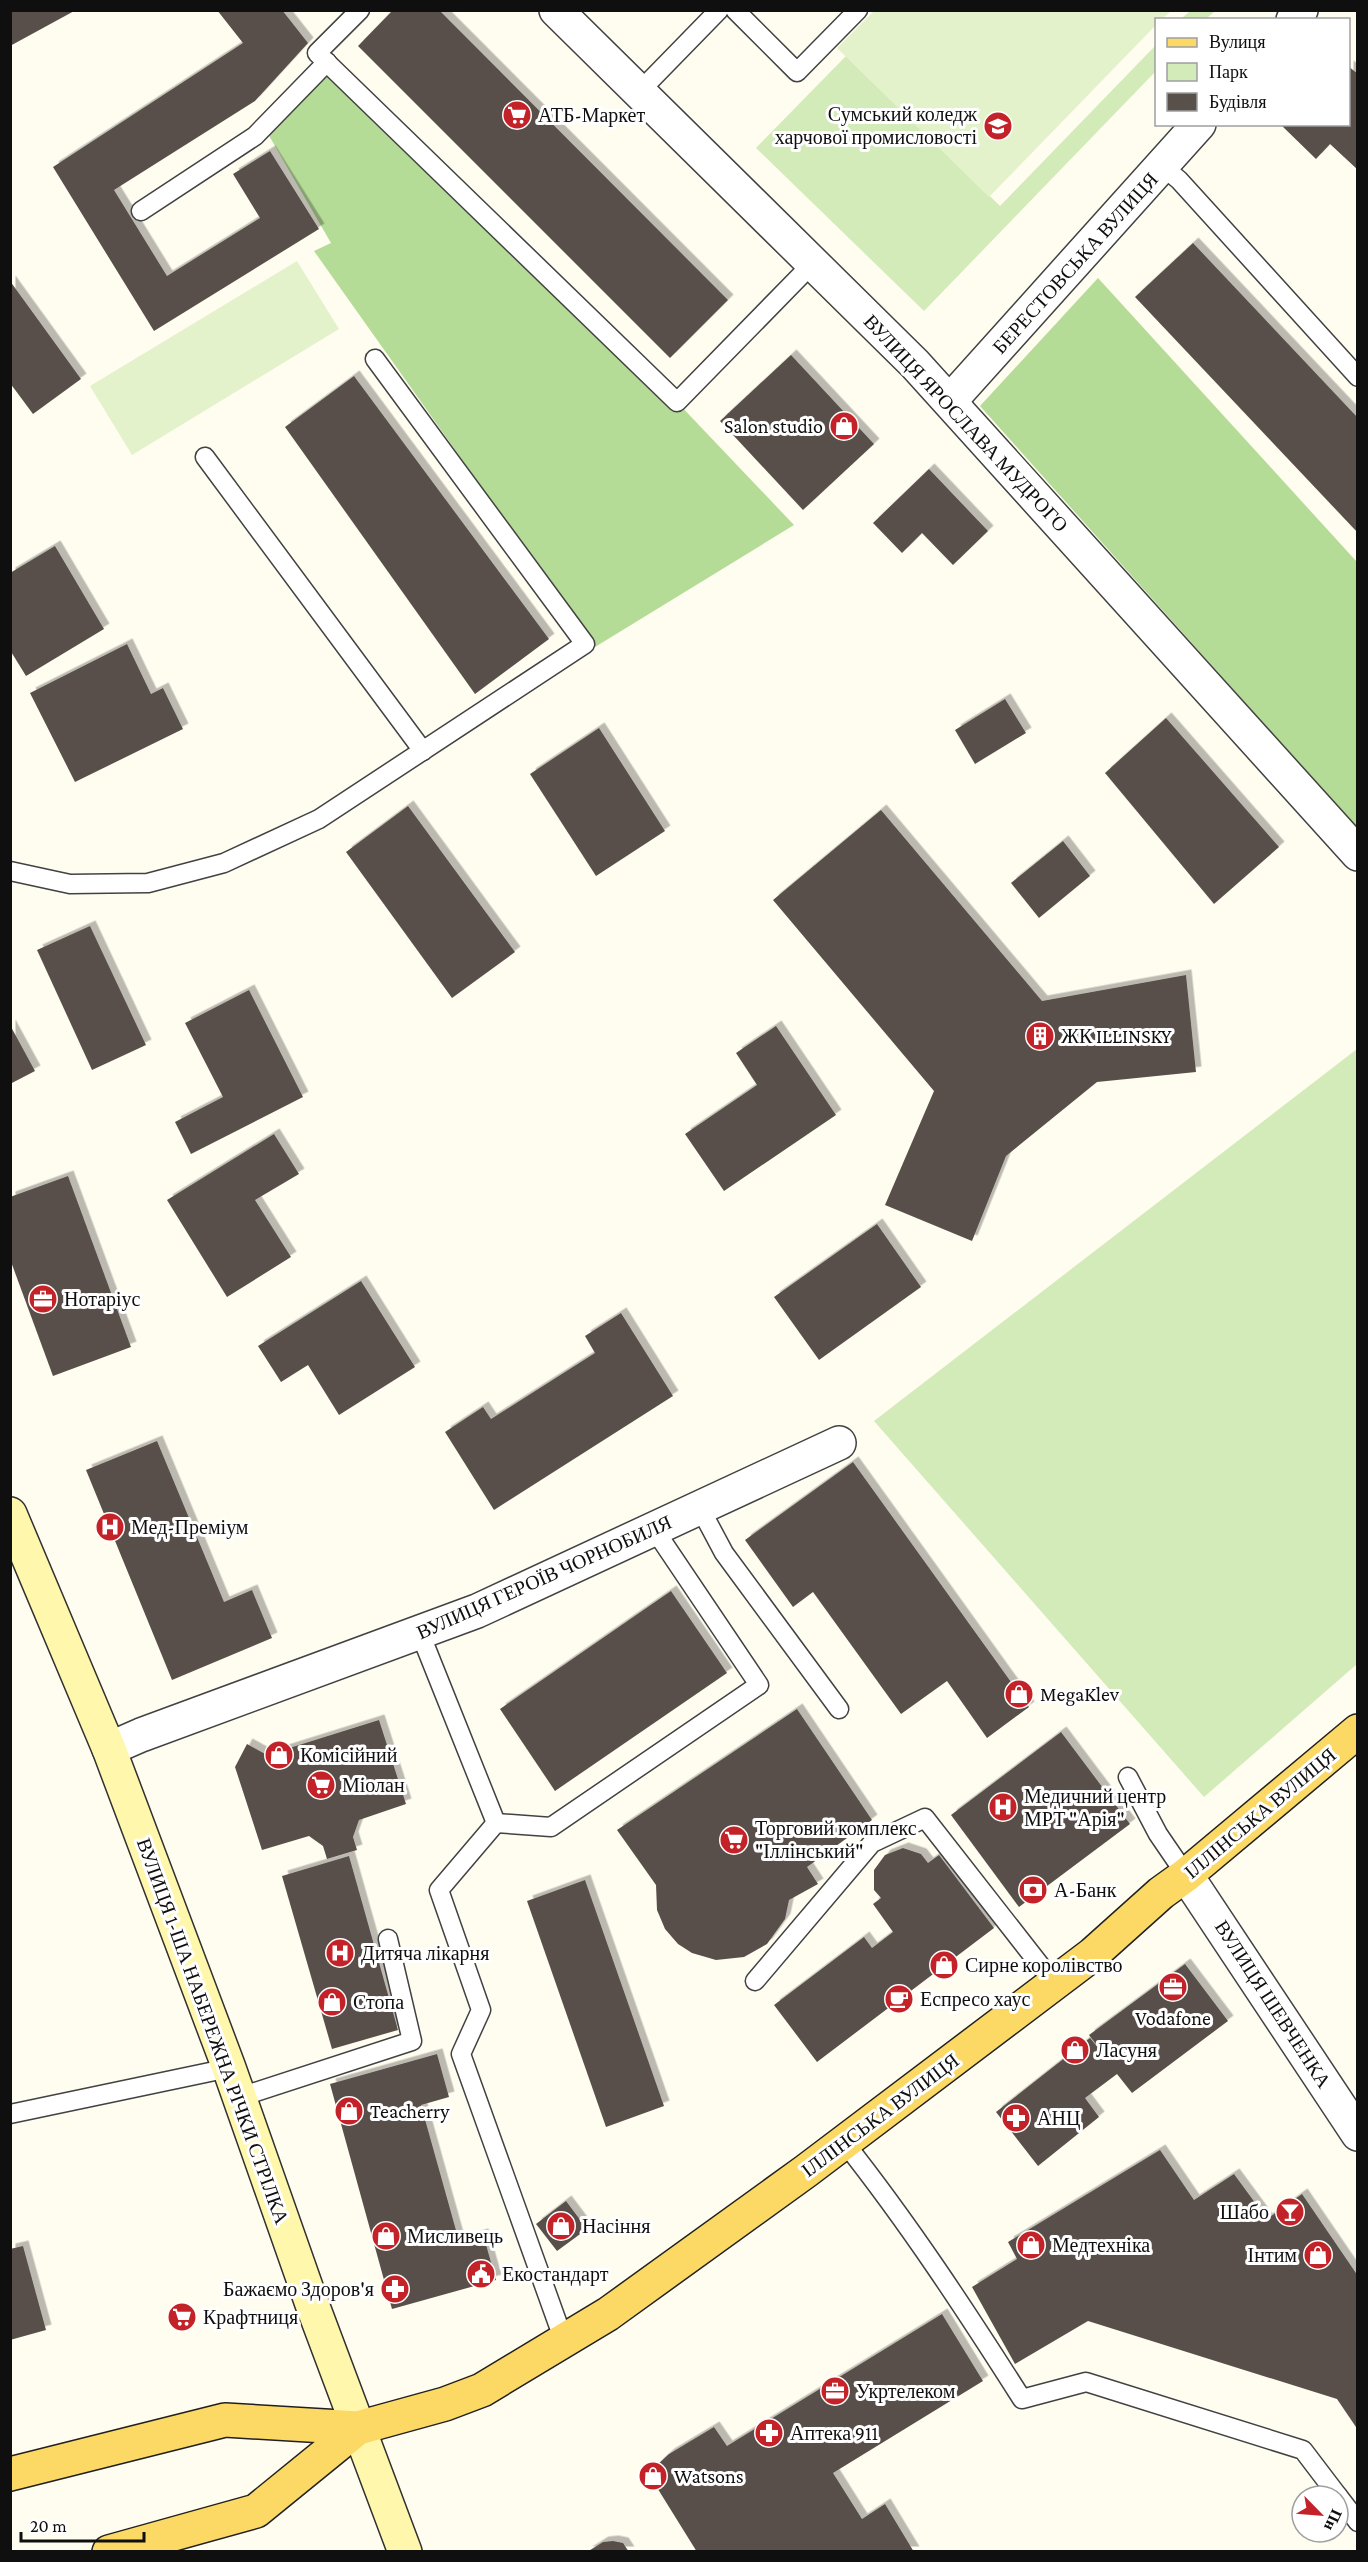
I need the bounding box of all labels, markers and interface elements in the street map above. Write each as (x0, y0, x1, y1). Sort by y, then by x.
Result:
legend (1155, 18, 1350, 126)
text: Вулиця (1209, 32, 1266, 52)
text: Парк (1209, 62, 1248, 82)
text: Будівля (1209, 92, 1266, 112)
supermarket icon: АТБ-Маркет (501, 99, 533, 131)
place label: Сумський коледж харчової промисловості (775, 103, 977, 149)
place label: АТБ-Маркет (538, 104, 645, 127)
school or university icon: Сумський коледж харчової промисловості (982, 110, 1014, 142)
street label: БЕРЕСТОВСЬКА ВУЛИЦЯ (988, 168, 1163, 359)
street label: ВУЛИЦЯ ЯРОСЛАВА МУДРОГО (859, 310, 1072, 537)
shop icon: Salon studio (828, 410, 860, 442)
place label: Salon studio (724, 415, 823, 437)
building icon: ЖК ILLINSKY (1024, 1020, 1056, 1052)
place label: ЖК ILLINSKY (1061, 1025, 1172, 1047)
office icon: Нотаріус (27, 1283, 59, 1315)
place label: Нотаріус (64, 1288, 141, 1311)
hospital icon: Мед-Преміум (94, 1511, 126, 1543)
street label: ВУЛИЦЯ ГЕРОЇВ ЧОРНОБИЛЯ (413, 1511, 675, 1644)
place label: Мед-Преміум (131, 1516, 249, 1539)
shop icon: MegaKlev (1003, 1678, 1035, 1710)
place label: MegaKlev (1040, 1683, 1120, 1706)
shop icon: Комісійний (263, 1739, 295, 1771)
street label: ІЛЛІНСЬКА ВУЛИЦЯ (1180, 1743, 1341, 1883)
place label: Комісійний (300, 1744, 398, 1766)
supermarket icon: Міолан (305, 1769, 337, 1801)
place label: Міолан (342, 1774, 405, 1796)
place label: Медичний центр МРТ "Арія" (1024, 1785, 1166, 1831)
hospital icon: Медичний центр МРТ "Арія" (987, 1791, 1019, 1823)
place label: Торговий комплекс "Іллінський" (755, 1817, 917, 1862)
supermarket icon: Торговий комплекс "Іллінський" (718, 1824, 750, 1856)
street label: ВУЛИЦЯ 1-ША НАБЕРЕЖНА РІЧКИ СТРІЛКА (132, 1835, 293, 2228)
bank icon: А-Банк (1017, 1874, 1049, 1906)
place label: А-Банк (1054, 1879, 1117, 1901)
street label: ВУЛИЦЯ ШЕВЧЕНКА (1210, 1916, 1336, 2093)
hospital icon: Дитяча лікарня (324, 1937, 356, 1969)
place label: Дитяча лікарня (361, 1942, 489, 1965)
shop icon: Сирне королівство (928, 1949, 960, 1981)
place label: Сирне королівство (965, 1954, 1123, 1977)
office icon: Vodafone (1157, 1971, 1189, 2003)
cafe icon: Еспресо хаус (883, 1983, 915, 2015)
shop icon: Стопа (316, 1986, 348, 2018)
place label: Еспресо хаус (920, 1988, 1030, 2011)
place label: Стопа (353, 1991, 404, 2013)
place label: Vodafone (1135, 2007, 1211, 2029)
shop icon: Ласуня (1059, 2034, 1091, 2066)
place label: Ласуня (1096, 2039, 1157, 2062)
street label: ІЛЛІНСЬКА ВУЛИЦЯ (797, 2049, 963, 2182)
shop icon: Teacherry (333, 2095, 365, 2127)
place label: Teacherry (370, 2100, 450, 2123)
pharmacy icon: АНЦ (1000, 2102, 1032, 2134)
place label: АНЦ (1037, 2107, 1080, 2130)
bar icon: Шабо (1274, 2196, 1306, 2228)
place label: Шабо (1220, 2201, 1269, 2223)
shop icon: Насіння (545, 2210, 577, 2242)
place label: Насіння (582, 2215, 650, 2237)
shop icon: Мисливець (370, 2220, 402, 2252)
place label: Мисливець (407, 2225, 503, 2248)
shop icon: Медтехніка (1015, 2229, 1047, 2261)
place label: Медтехніка (1052, 2234, 1150, 2257)
shop icon: Інтим (1302, 2239, 1334, 2271)
place label: Інтим (1248, 2244, 1297, 2266)
public building icon: Екостандарт (465, 2258, 497, 2290)
place label: Екостандарт (502, 2263, 609, 2286)
pharmacy icon: Бажаємо Здоров'я (379, 2273, 411, 2305)
place label: Бажаємо Здоров'я (223, 2278, 374, 2301)
supermarket icon: Крафтниця (166, 2301, 198, 2333)
place label: Крафтниця (203, 2306, 298, 2329)
office icon: Укртелеком (819, 2375, 851, 2407)
place label: Укртелеком (856, 2380, 956, 2403)
pharmacy icon: Аптека 911 (753, 2417, 785, 2449)
place label: Аптека 911 (790, 2422, 878, 2444)
shop icon: Watsons (637, 2460, 669, 2492)
place label: Watsons (674, 2465, 744, 2487)
north arrow (1290, 2484, 1350, 2544)
scale bar (21, 2505, 144, 2543)
text: Пн (1321, 2507, 1345, 2534)
text: 20 m (30, 2516, 67, 2536)

